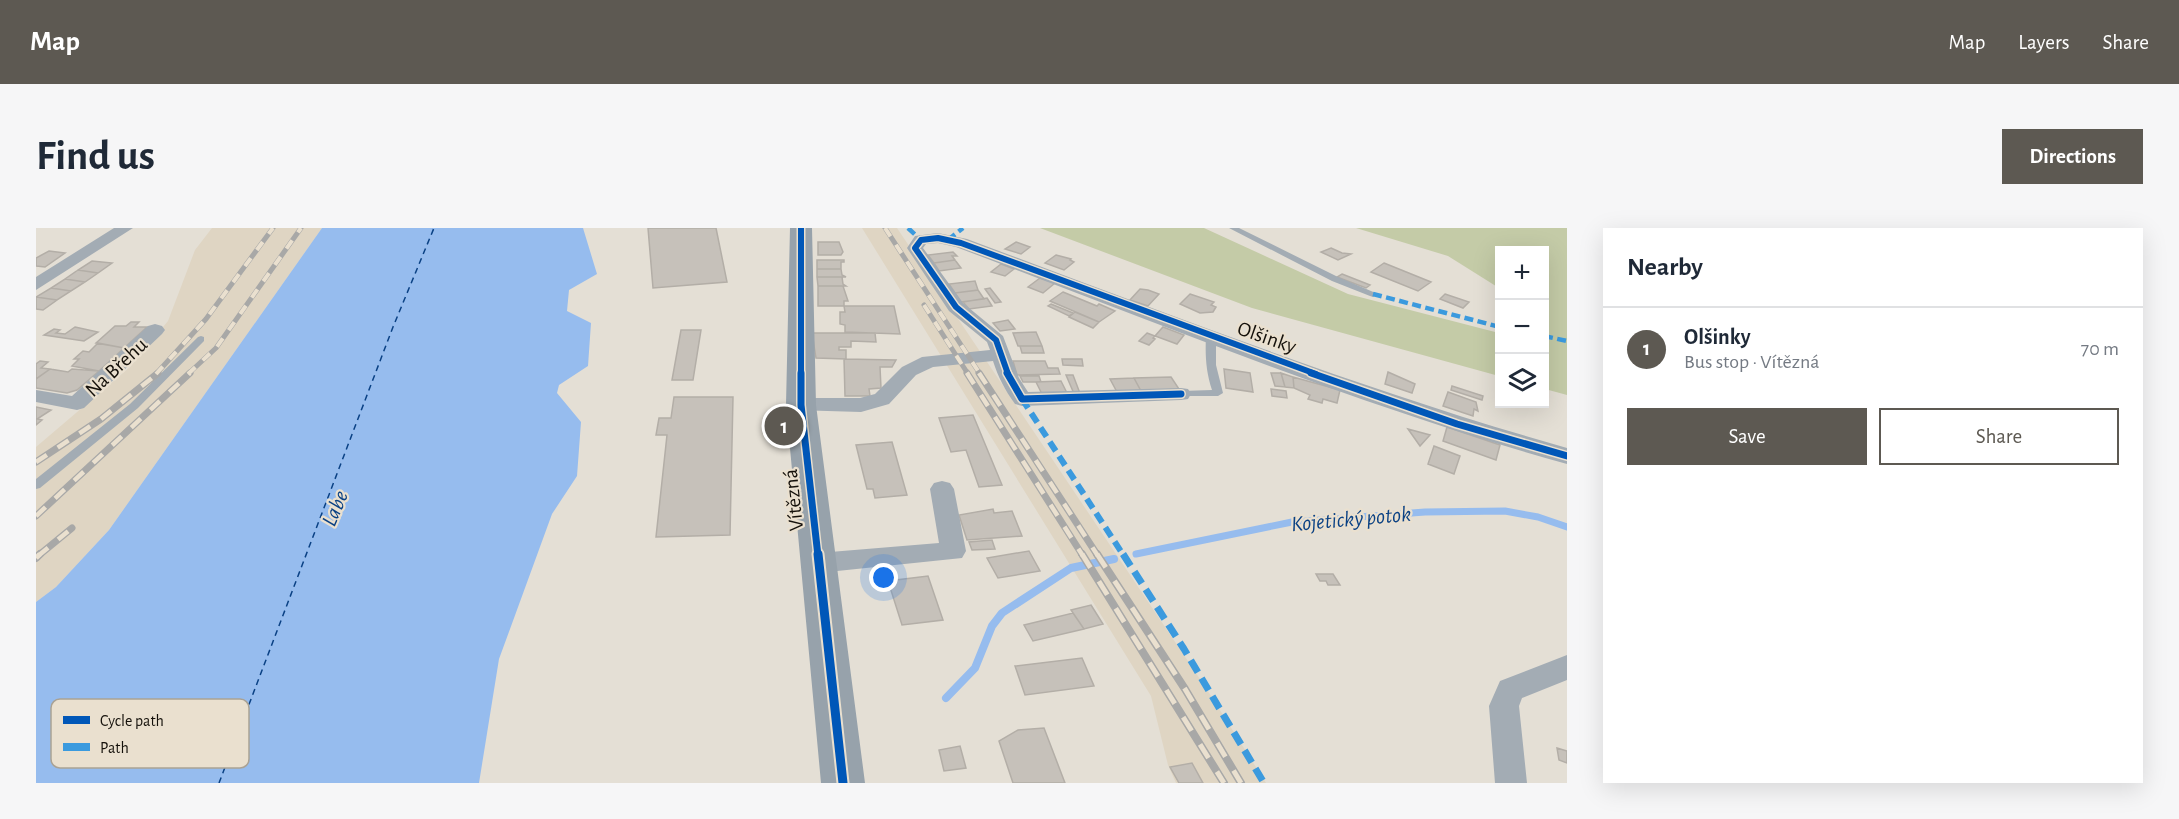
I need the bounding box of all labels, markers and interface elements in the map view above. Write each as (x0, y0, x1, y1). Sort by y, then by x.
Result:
text: Map (30, 28, 80, 56)
text: Map (1949, 32, 1985, 53)
text: Layers (2018, 32, 2069, 53)
text: Share (2102, 32, 2149, 53)
button: Directions (2002, 129, 2143, 184)
text: Find us (36, 135, 155, 177)
map controls (1495, 246, 1549, 408)
button: + (1495, 246, 1549, 300)
text: Nearby (1627, 254, 1703, 280)
button: − (1495, 300, 1549, 354)
street label: Olšinky (1235, 318, 1299, 357)
text: Olšinky (1684, 326, 1750, 348)
street label: Na Břehu (81, 333, 152, 401)
text: 1 (1643, 339, 1650, 359)
text: 70 m (2081, 339, 2119, 359)
text: Bus stop · Vítězná (1684, 352, 1820, 372)
button: layers (1495, 354, 1549, 408)
pin: 1 (764, 404, 804, 448)
button: Save (1627, 408, 1867, 465)
button: Share (1879, 408, 2119, 465)
street label: Vítězná (780, 468, 807, 532)
water label: Labe (318, 487, 352, 529)
water label: Kojetický potok (1290, 503, 1412, 536)
your location (869, 563, 898, 592)
legend (51, 699, 249, 768)
text: Cycle path (100, 713, 164, 730)
text: Path (100, 740, 129, 756)

